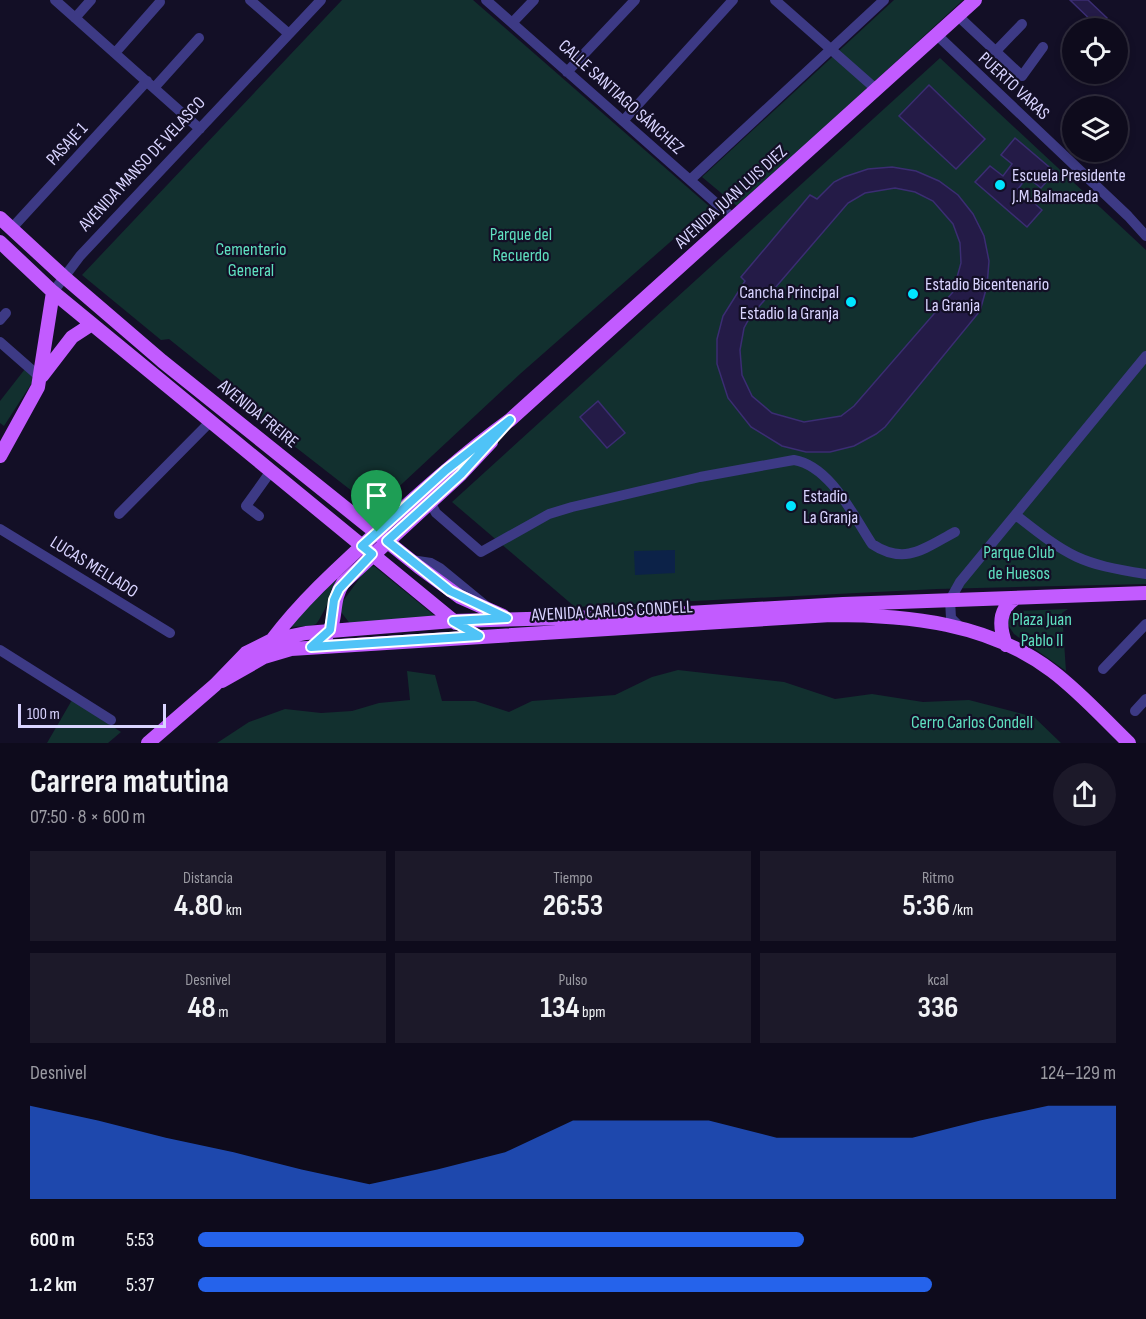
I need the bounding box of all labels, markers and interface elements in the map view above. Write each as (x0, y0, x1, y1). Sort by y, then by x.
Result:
map controls (1062, 18, 1128, 162)
button: locate (1062, 18, 1128, 84)
street label: CALLE SANTIAGO SÁNCHEZ (554, 35, 688, 159)
street label: PUERTO VARAS (974, 48, 1054, 124)
street label: AVENIDA MANSO DE VELASCO (74, 92, 210, 236)
button: layers (1062, 96, 1128, 162)
street label: PASAJE 1 (42, 118, 92, 170)
street label: AVENIDA JUAN LUIS DIEZ (670, 141, 792, 254)
place label: Escuela Presidente J.M.Balmaceda (1011, 165, 1126, 207)
marker: Escuela Presidente J.M.Balmaceda (993, 178, 1007, 192)
park label: Parque del Recuerdo (490, 224, 552, 266)
park label: Cementerio General (216, 239, 287, 281)
place label: Estadio Bicentenario La Granja (925, 274, 1049, 316)
place label: Cancha Principal Estadio la Granja (739, 282, 839, 324)
marker: Estadio Bicentenario La Granja (906, 287, 920, 301)
marker: Cancha Principal Estadio la Granja (844, 295, 858, 309)
street label: AVENIDA FREIRE (213, 375, 302, 453)
pin (351, 470, 402, 532)
icon: arrive (360, 479, 393, 512)
place label: Estadio La Granja (803, 486, 858, 528)
marker: Estadio La Granja (784, 499, 798, 513)
street label: LUCAS MELLADO (46, 532, 142, 602)
park label: Parque Club de Huesos (983, 542, 1055, 584)
street label: AVENIDA CARLOS CONDELL (530, 596, 693, 626)
park label: Plaza Juan Pablo II (1012, 609, 1072, 651)
scale bar (18, 701, 166, 728)
text: 100 m (27, 705, 60, 724)
park label: Cerro Carlos Condell (911, 712, 1033, 733)
text: Carrera matutina (30, 762, 229, 802)
button: share (1053, 763, 1116, 826)
text: 07:50 · 8 × 600 m (30, 805, 145, 829)
text: Distancia (183, 869, 233, 888)
text: Tiempo (553, 869, 593, 888)
text: Ritmo (922, 869, 954, 888)
text: 4.80 (174, 888, 223, 924)
text: 26:53 (543, 888, 603, 924)
text: 5:36 (903, 888, 950, 924)
text: km (223, 901, 242, 920)
text: /km (950, 901, 973, 920)
text: Desnivel (185, 971, 231, 990)
text: Pulso (559, 971, 587, 990)
text: kcal (927, 971, 949, 990)
text: 48 (188, 990, 216, 1026)
text: 134 (540, 990, 580, 1026)
text: 336 (917, 990, 959, 1026)
text: m (216, 1003, 228, 1022)
text: bpm (580, 1003, 606, 1022)
text: Desnivel (30, 1061, 87, 1085)
text: 124–129 m (1041, 1061, 1116, 1085)
text: 600 m (30, 1228, 75, 1252)
text: 5:53 (126, 1228, 154, 1252)
text: 1.2 km (30, 1273, 77, 1297)
text: 5:37 (126, 1273, 154, 1297)

